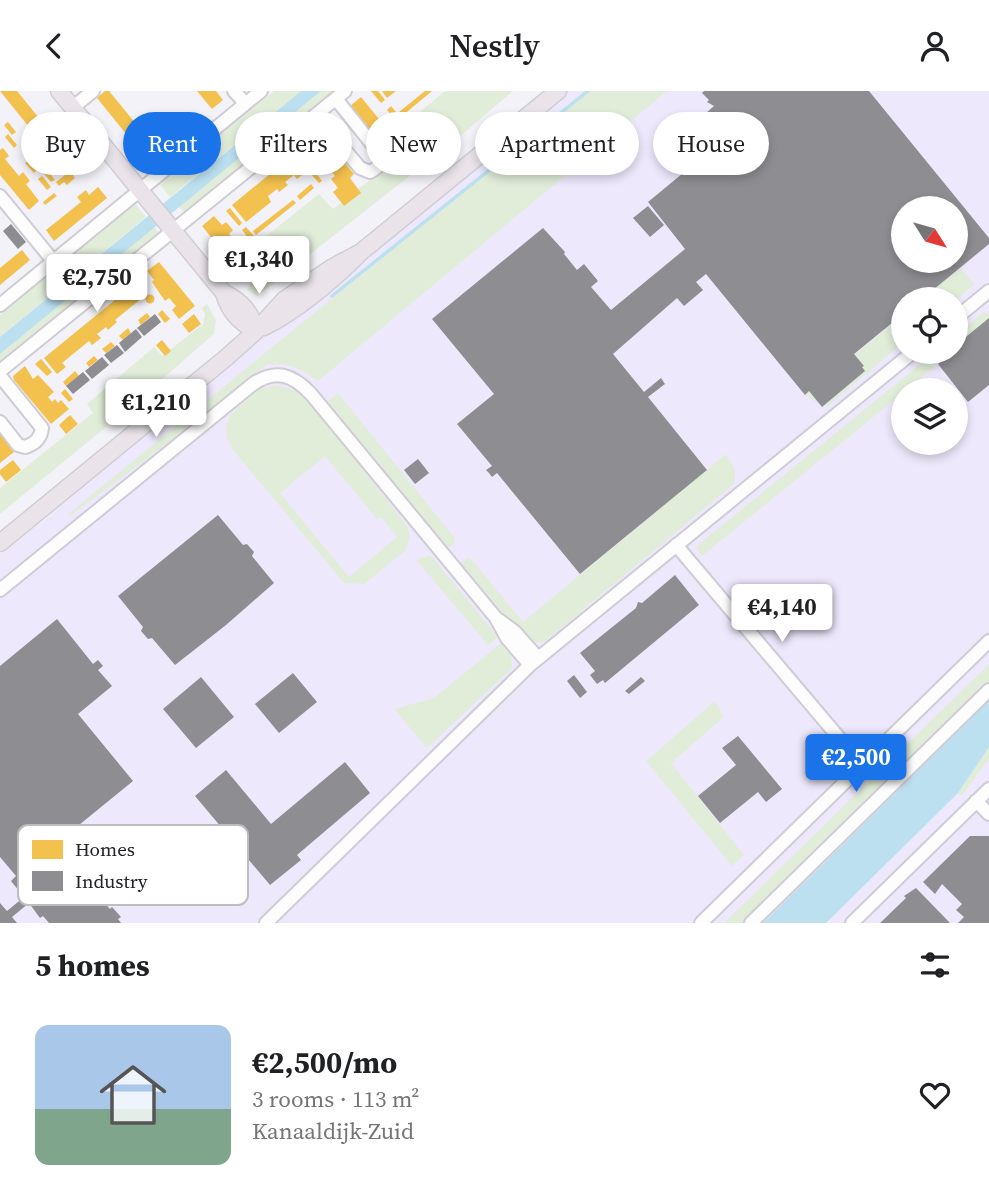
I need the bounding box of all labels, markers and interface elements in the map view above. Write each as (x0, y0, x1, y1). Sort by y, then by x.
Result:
text: Nestly (449, 24, 540, 68)
icon: back (35, 27, 73, 65)
icon: person (916, 27, 954, 65)
chip: Buy (21, 112, 109, 175)
chip: Rent (123, 112, 221, 175)
chip: Filters (235, 112, 352, 175)
chip: New (366, 112, 461, 175)
chip: Apartment (475, 112, 639, 175)
chip: House (653, 112, 769, 175)
north arrow (891, 196, 968, 273)
map controls (891, 196, 968, 455)
pin: €1,340 (202, 237, 316, 296)
text: €1,340 (224, 243, 294, 275)
pin: €2,750 (40, 255, 154, 314)
text: €2,750 (62, 261, 132, 293)
button: locate (891, 287, 968, 364)
button: layers (891, 378, 968, 455)
pin: €1,210 (99, 379, 213, 439)
text: €1,210 (121, 386, 191, 418)
pin: €4,140 (725, 585, 839, 644)
text: €4,140 (747, 591, 817, 623)
pin: €2,500 (799, 735, 913, 794)
text: €2,500 (821, 741, 891, 773)
legend (18, 825, 248, 905)
text: Homes (75, 836, 135, 862)
text: Industry (75, 868, 148, 894)
text: 5 homes (35, 945, 150, 986)
icon: filters (916, 946, 954, 984)
text: €2,500/mo (252, 1042, 397, 1083)
icon: home (91, 1053, 175, 1137)
icon: heart (916, 1076, 954, 1114)
text: 3 rooms · 113 m² (252, 1083, 419, 1115)
text: Kanaaldijk-Zuid (252, 1115, 414, 1147)

